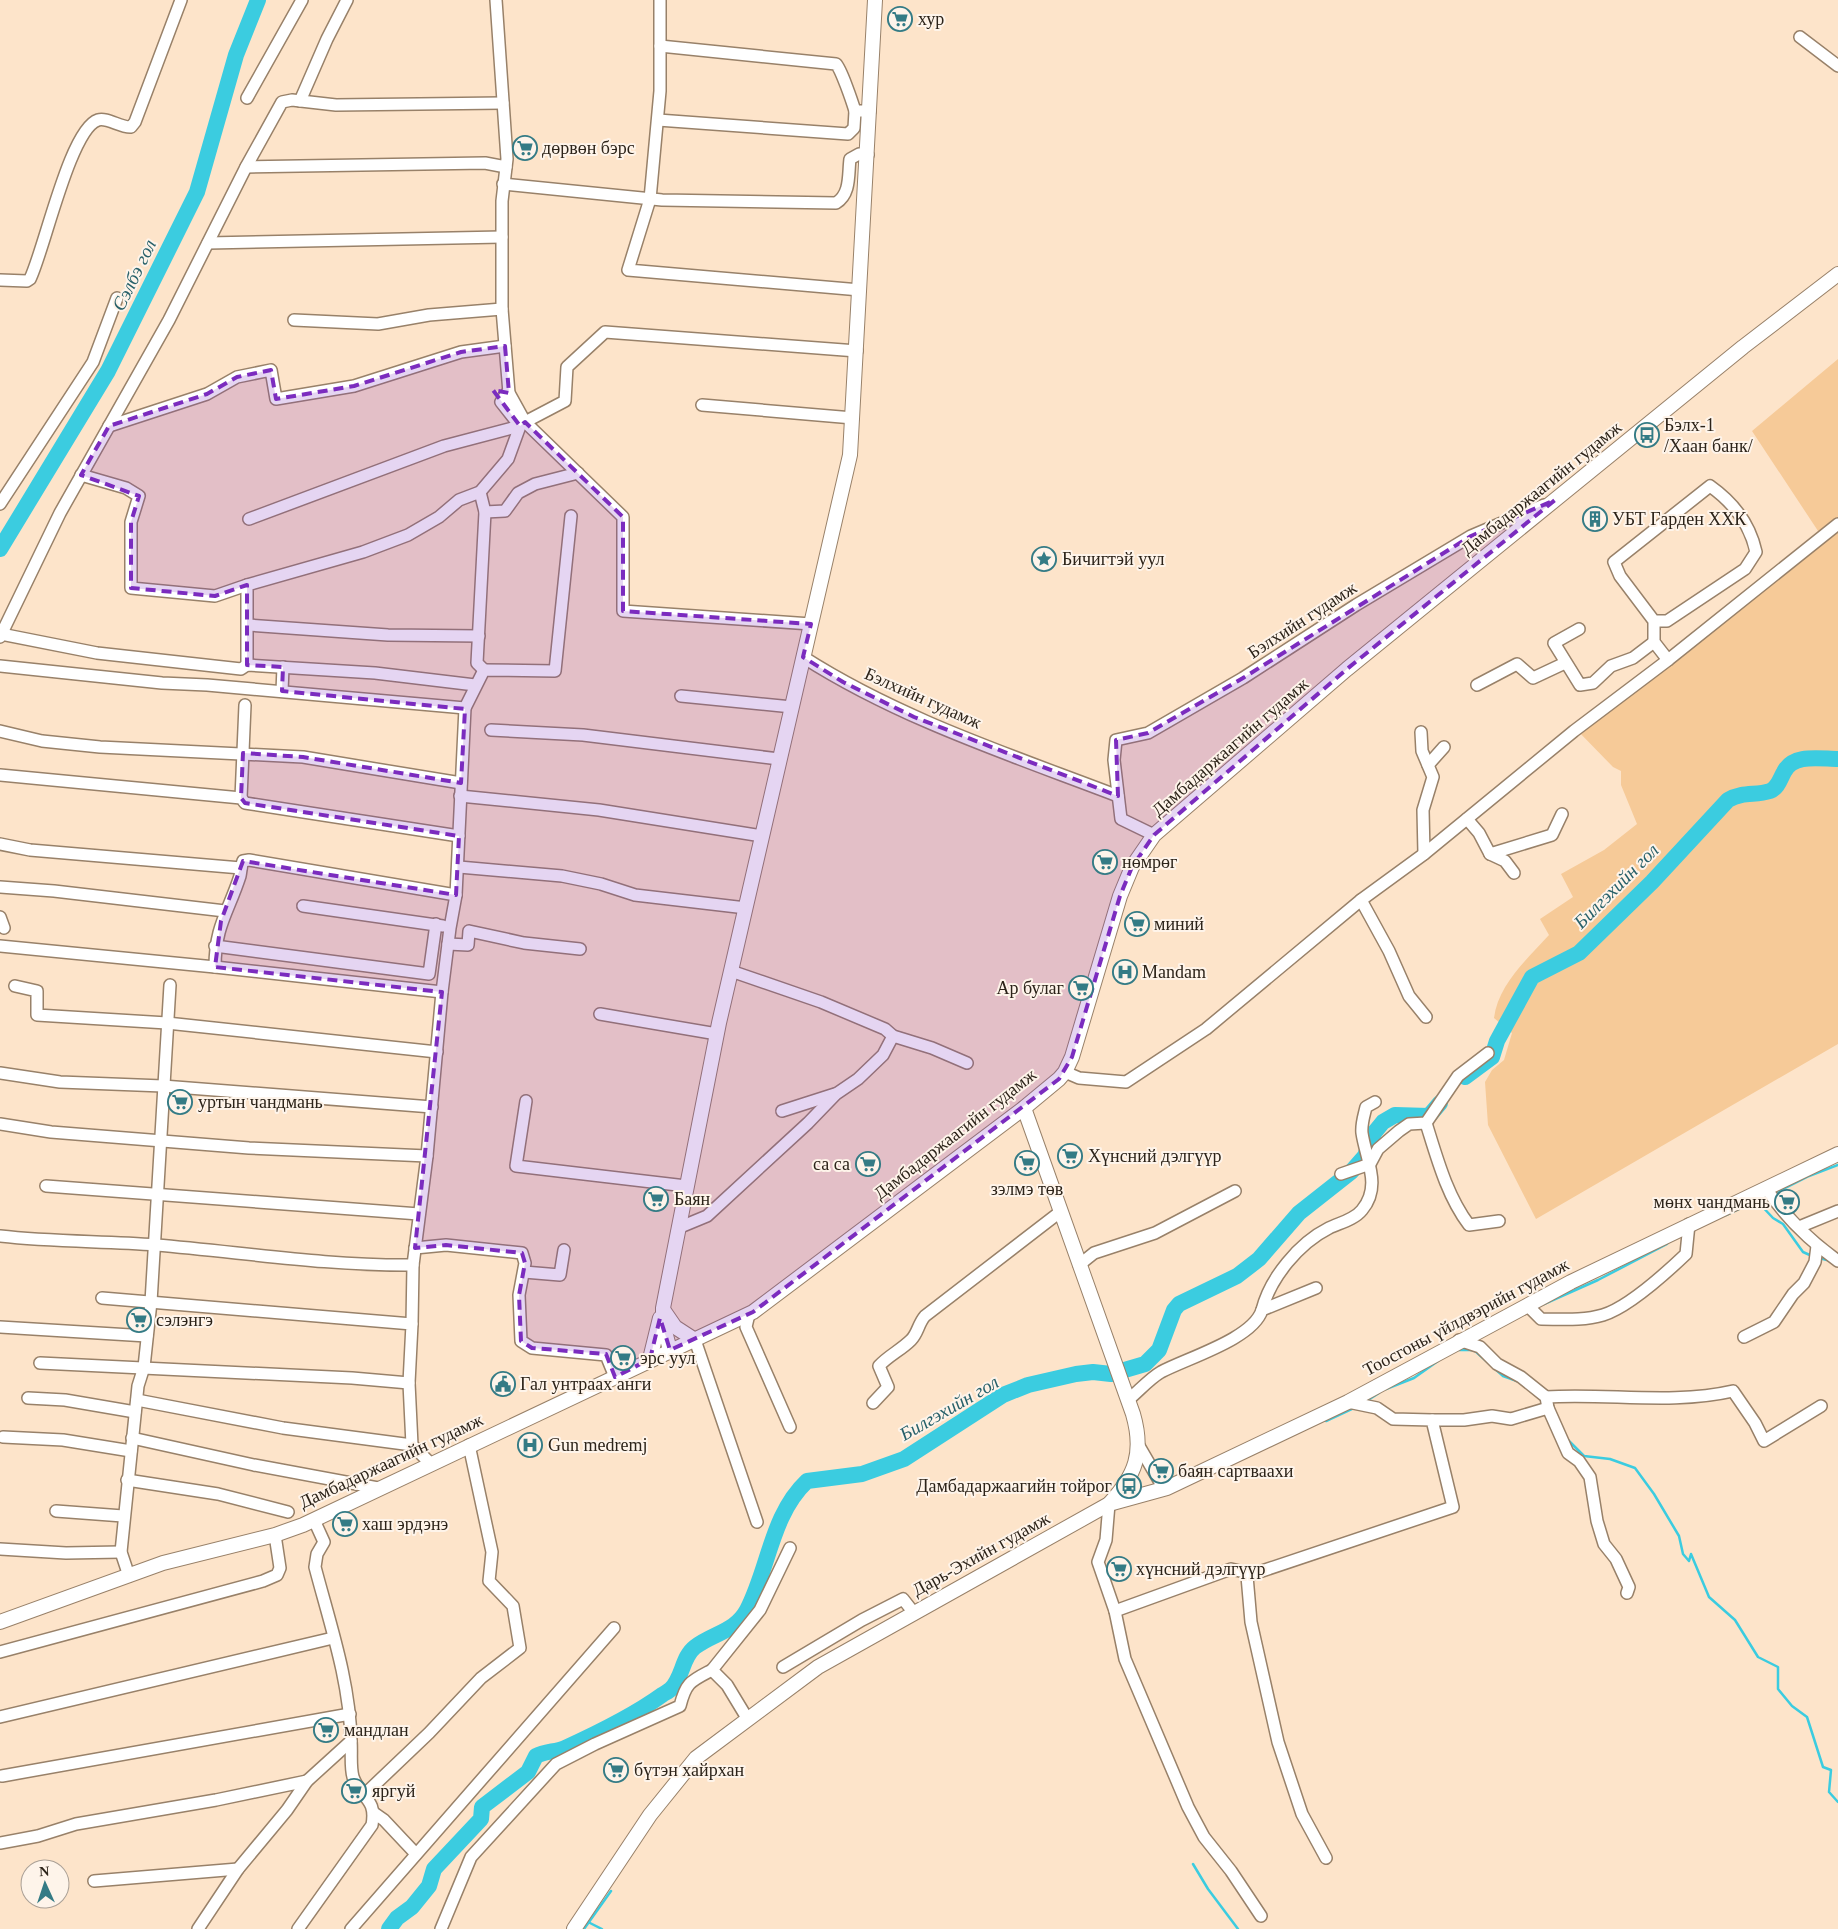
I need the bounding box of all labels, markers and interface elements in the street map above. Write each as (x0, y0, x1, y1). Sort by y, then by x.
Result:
supermarket icon: хур (887, 6, 913, 32)
place label: хур (918, 9, 944, 29)
supermarket icon: дөрвөн бэрс (512, 135, 538, 161)
place label: дөрвөн бэрс (542, 138, 635, 158)
water label: Сэлбэ гол (108, 236, 160, 314)
place label: Бэлх-1 /Хаан банк/ (1664, 415, 1753, 456)
street label: Дамбадаржаагийн гудамж (1457, 417, 1626, 559)
bus stop icon: Бэлх-1 /Хаан банк/ (1634, 422, 1660, 448)
building icon: УБТ Гарден ХХК (1582, 506, 1608, 532)
place label: УБТ Гарден ХХК (1612, 509, 1747, 529)
place icon: Бичигтэй уул (1031, 546, 1057, 572)
place label: Бичигтэй уул (1062, 549, 1164, 569)
street label: Бэлхийн гудамж (1244, 577, 1360, 663)
street label: Бэлхийн гудамж (862, 663, 985, 733)
street label: Дамбадаржаагийн гудамж (1148, 673, 1313, 820)
water label: Билгэхийн гол (1569, 839, 1663, 933)
supermarket icon: нөмрөг (1092, 849, 1118, 875)
place label: нөмрөг (1122, 852, 1177, 872)
supermarket icon: миний (1124, 911, 1150, 937)
place label: миний (1154, 914, 1204, 934)
hospital icon: Mandam (1112, 959, 1138, 985)
place label: Mandam (1142, 962, 1206, 982)
supermarket icon: Ар булаг (1068, 975, 1094, 1001)
place label: Ар булаг (996, 978, 1064, 998)
street label: Дамбадаржаагийн гудамж (870, 1064, 1041, 1204)
supermarket icon: уртын чандмань (167, 1089, 193, 1115)
place label: уртын чандмань (198, 1092, 323, 1112)
supermarket icon: Хүнсний дэлгүүр (1057, 1143, 1083, 1169)
place label: Хүнсний дэлгүүр (1088, 1146, 1221, 1166)
supermarket icon: зэлмэ төв (1014, 1150, 1040, 1176)
supermarket icon: са са (855, 1151, 881, 1177)
place label: са са (813, 1154, 850, 1174)
place label: зэлмэ төв (991, 1179, 1063, 1199)
supermarket icon: Баян (643, 1186, 669, 1212)
place label: Баян (674, 1189, 711, 1209)
supermarket icon: мөнх чандмань (1774, 1189, 1800, 1215)
place label: мөнх чандмань (1654, 1192, 1770, 1212)
street label: Тоосгоны үйлдвэрийн гудамж (1360, 1254, 1573, 1380)
supermarket icon: сэлэнгэ (126, 1307, 152, 1333)
place label: сэлэнгэ (156, 1310, 213, 1330)
supermarket icon: эрс уул (610, 1345, 636, 1371)
place label: эрс уул (640, 1348, 695, 1368)
public building icon: Гал унтраах анги (490, 1371, 516, 1397)
water label: Билгэхийн гол (895, 1371, 1002, 1445)
place label: Гал унтраах анги (520, 1374, 652, 1394)
street label: Дамбадаржаагийн гудамж (296, 1409, 487, 1512)
hospital icon: Gun medremj (517, 1432, 543, 1458)
place label: Gun medremj (548, 1435, 647, 1455)
supermarket icon: баян сартваахи (1148, 1458, 1174, 1484)
place label: баян сартваахи (1178, 1461, 1294, 1481)
bus stop icon: Дамбадаржаагийн тойрог (1116, 1473, 1142, 1499)
place label: Дамбадаржаагийн тойрог (916, 1476, 1112, 1496)
street label: Дарь-Эхийн гудамж (909, 1508, 1054, 1600)
supermarket icon: хаш эрдэнэ (332, 1511, 358, 1537)
place label: хаш эрдэнэ (362, 1514, 449, 1534)
supermarket icon: хүнсний дэлгүүр (1106, 1556, 1132, 1582)
place label: хүнсний дэлгүүр (1136, 1559, 1265, 1579)
supermarket icon: мандлан (313, 1717, 339, 1743)
place label: мандлан (344, 1720, 409, 1740)
supermarket icon: бүтэн хайрхан (603, 1757, 629, 1783)
place label: бүтэн хайрхан (634, 1760, 744, 1780)
supermarket icon: яргуй (341, 1778, 367, 1804)
place label: яргуй (372, 1781, 416, 1801)
north arrow (20, 1859, 70, 1909)
text: N (39, 1864, 50, 1879)

